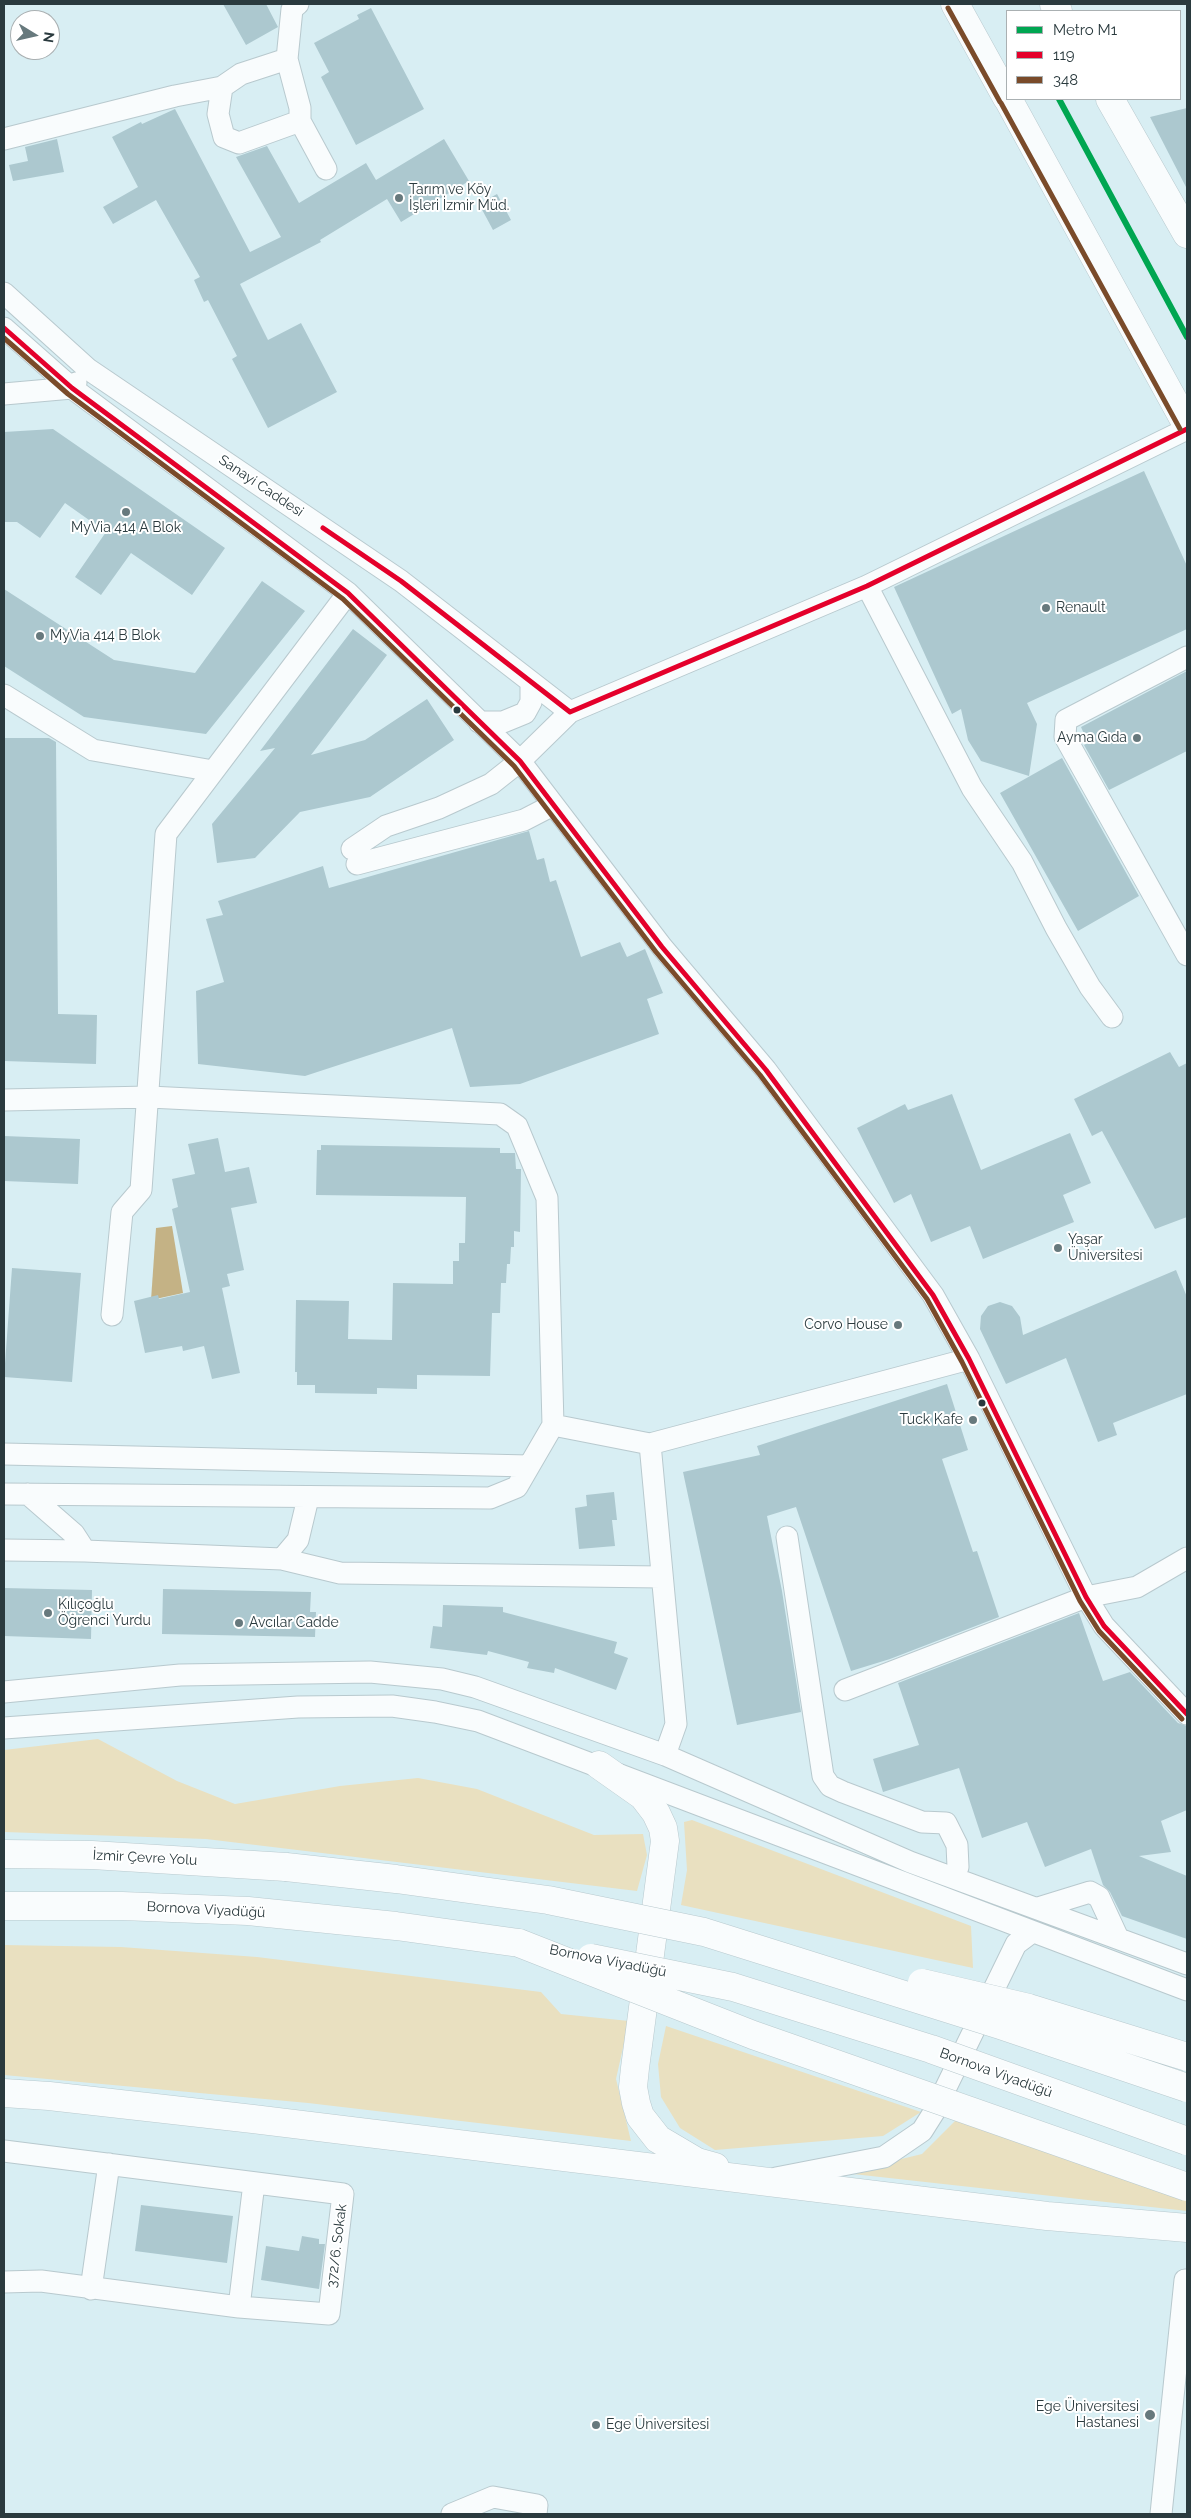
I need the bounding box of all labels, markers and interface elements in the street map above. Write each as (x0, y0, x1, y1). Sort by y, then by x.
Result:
north arrow (10, 10, 60, 60)
legend (1006, 10, 1181, 100)
text: Metro M1 (1053, 21, 1117, 39)
text: N (40, 31, 58, 44)
text: 119 (1053, 46, 1075, 64)
text: 348 (1053, 71, 1078, 89)
place label: Tarım ve Köy İşleri İzmir Müd. (409, 182, 509, 214)
marker: Tarım ve Köy İşleri İzmir Müd. (393, 192, 405, 204)
street label: Sanayi Caddesi (215, 451, 307, 521)
marker: MyVia 414 A Blok (120, 506, 132, 518)
place label: MyVia 414 A Blok (71, 520, 181, 536)
place label: Renault (1056, 600, 1106, 616)
marker: Renault (1040, 602, 1052, 614)
place label: MyVia 414 B Blok (50, 628, 160, 644)
marker: MyVia 414 B Blok (34, 630, 46, 642)
unlabelled marker (452, 705, 462, 715)
place label: Ayma Gıda (1057, 730, 1127, 746)
marker: Ayma Gıda (1131, 732, 1143, 744)
place label: Yaşar Üniversitesi (1068, 1232, 1142, 1264)
marker: Yaşar Üniversitesi (1052, 1242, 1064, 1254)
place label: Corvo House (804, 1317, 888, 1333)
marker: Corvo House (892, 1319, 904, 1331)
unlabelled marker (977, 1398, 987, 1408)
place label: Tuck Kafe (899, 1412, 963, 1428)
marker: Tuck Kafe (967, 1414, 979, 1426)
place label: Kılıçoğlu Öğrenci Yurdu (58, 1597, 151, 1630)
marker: Kılıçoğlu Öğrenci Yurdu (42, 1607, 54, 1619)
place label: Avcılar Cadde (249, 1615, 339, 1631)
marker: Avcılar Cadde (233, 1617, 245, 1629)
street label: İzmir Çevre Yolu (92, 1847, 198, 1869)
street label: Bornova Viyadüğü (146, 1899, 266, 1921)
street label: Bornova Viyadüğü (548, 1941, 668, 1981)
street label: Bornova Viyadüğü (937, 2045, 1055, 2101)
street label: 372/6. Sokak (324, 2203, 350, 2289)
place label: Ege Üniversitesi Hastanesi (1036, 2399, 1139, 2432)
marker: Ege Üniversitesi Hastanesi (1143, 2408, 1157, 2422)
place label: Ege Üniversitesi (606, 2417, 709, 2433)
marker: Ege Üniversitesi (590, 2419, 602, 2431)

